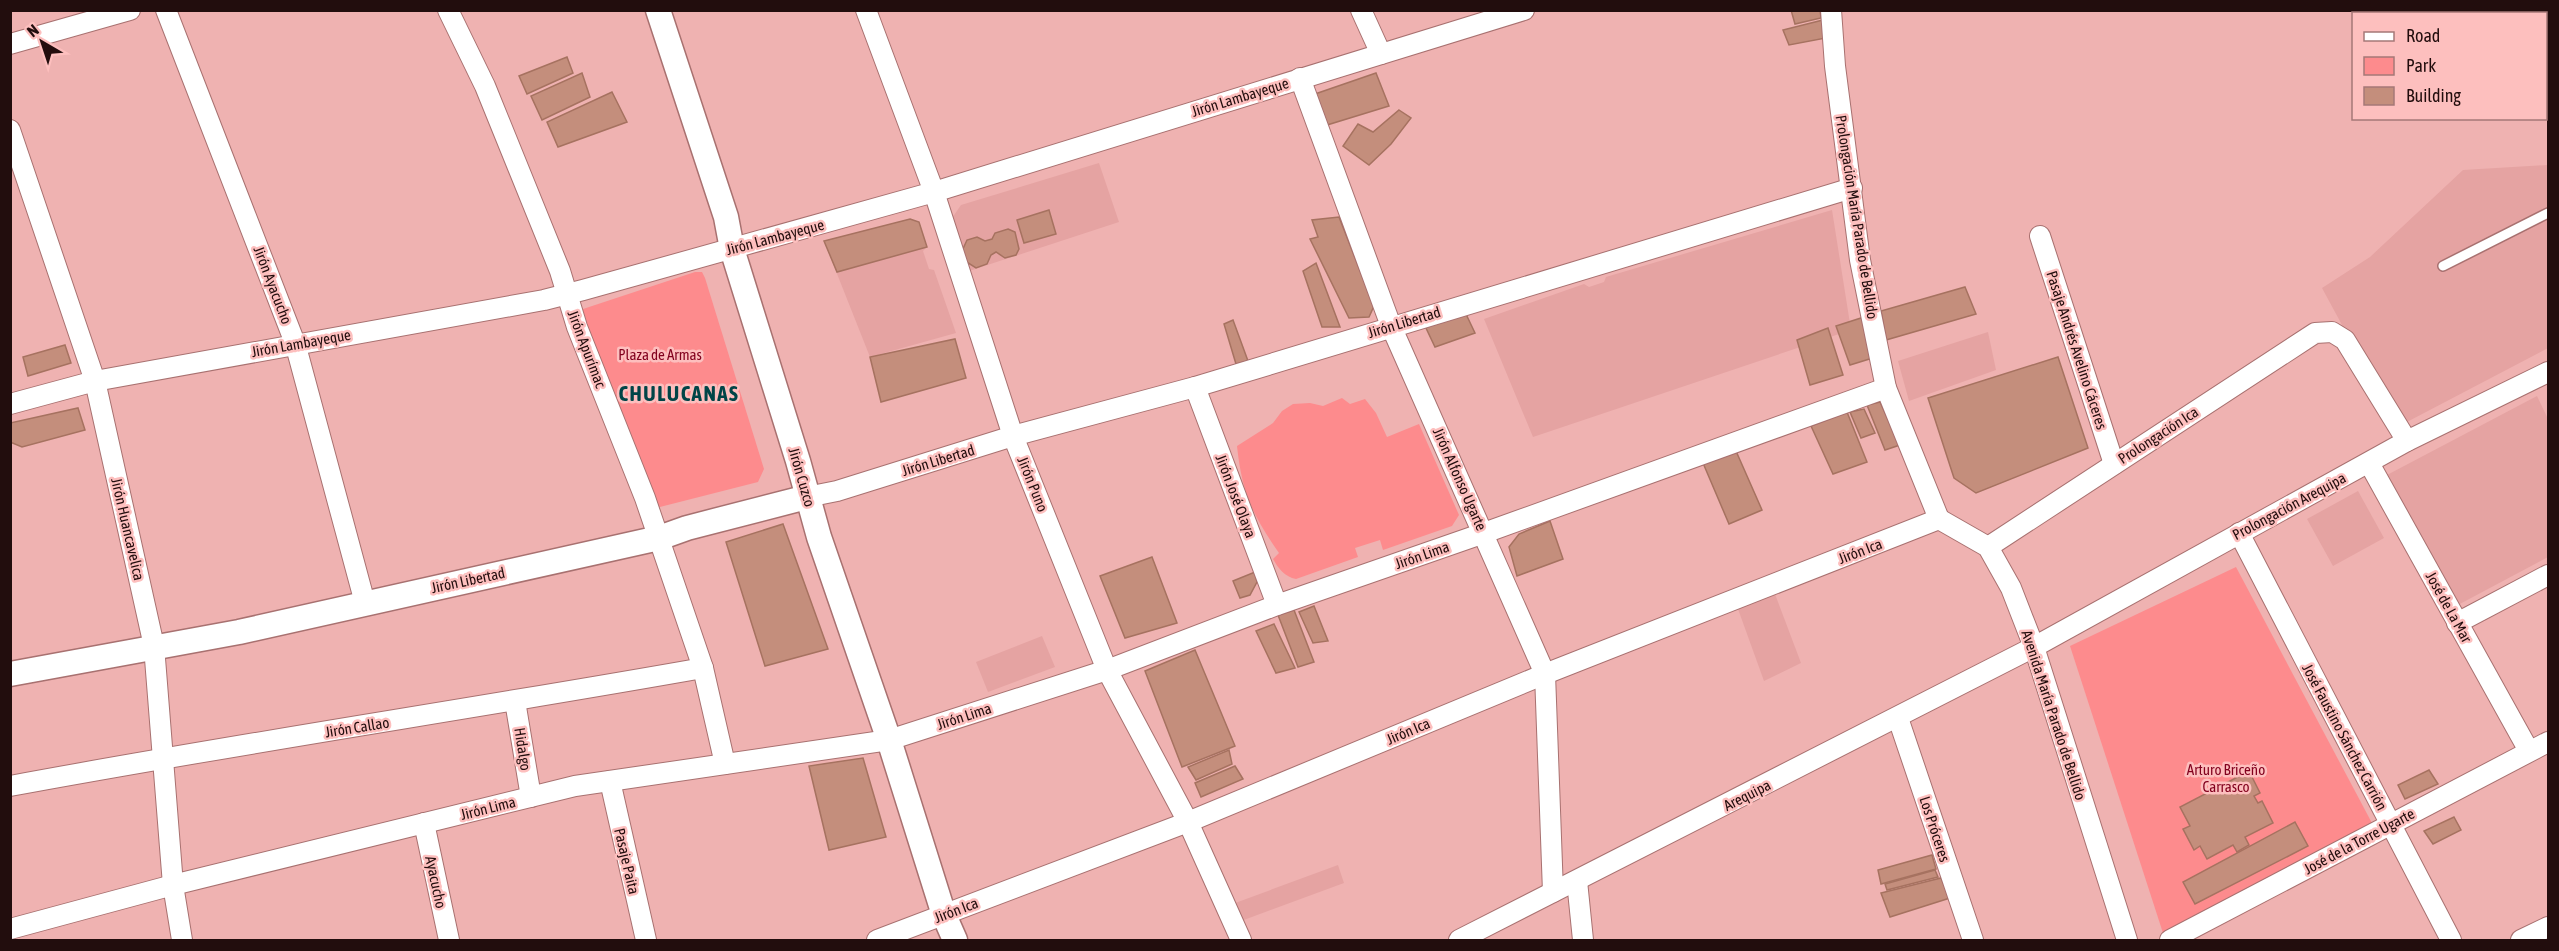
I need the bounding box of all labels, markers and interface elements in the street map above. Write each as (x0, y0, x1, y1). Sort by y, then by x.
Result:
north arrow (12, 12, 72, 72)
legend (2352, 12, 2547, 120)
text: N (23, 20, 42, 40)
text: Road (2406, 25, 2440, 46)
text: Park (2406, 55, 2436, 76)
street label: Jirón Lambayeque (1189, 74, 1291, 120)
text: Building (2406, 85, 2461, 106)
street label: Prolongación María Parado de Bellido (1832, 114, 1882, 320)
street label: Jirón Lambayeque (724, 216, 826, 258)
street label: Jirón Ayacucho (250, 244, 296, 326)
street label: Pasaje Andrés Avelino Cáceres (2043, 269, 2111, 431)
street label: Jirón Libertad (1366, 303, 1442, 341)
street label: Jirón Apurímac (564, 308, 610, 391)
street label: Jirón Lambayeque (250, 326, 352, 360)
park label: Plaza de Armas (618, 346, 702, 363)
district label: CHULUCANAS (619, 381, 739, 405)
street label: Prolongación Ica (2115, 403, 2201, 467)
street label: Jirón Alfonso Ugarte (1430, 425, 1490, 533)
street label: Jirón Libertad (900, 441, 976, 479)
street label: Jirón Cuzco (785, 445, 819, 509)
street label: Jirón José Olaya (1212, 452, 1260, 540)
street label: Jirón Puno (1014, 454, 1052, 514)
street label: Prolongación Arequipa (2229, 469, 2349, 543)
street label: Jirón Huancavelica (108, 476, 148, 582)
street label: Jirón Ica (1836, 535, 1884, 567)
street label: Jirón Lima (1393, 538, 1451, 572)
street label: Jirón Libertad (430, 564, 506, 596)
street label: José de La Mar (2423, 569, 2476, 646)
street label: Avenida María Parado de Bellido (2018, 628, 2090, 802)
street label: José Faustino Sánchez Carrión (2299, 661, 2391, 813)
street label: Jirón Lima (935, 699, 993, 733)
street label: Jirón Callao (324, 714, 390, 740)
street label: Jirón Ica (1384, 714, 1432, 748)
street label: Hidalgo (511, 726, 535, 772)
park label: Arturo Briceño Carrasco (2187, 761, 2265, 795)
street label: Arequipa (1721, 776, 1773, 814)
street label: Jirón Lima (459, 793, 517, 823)
street label: Los Próceres (1916, 794, 1954, 864)
street label: José de la Torre Ugarte (2301, 805, 2417, 877)
street label: Pasaje Paita (611, 826, 643, 896)
street label: Ayacucho (422, 854, 450, 910)
street label: Jirón Ica (932, 894, 980, 926)

